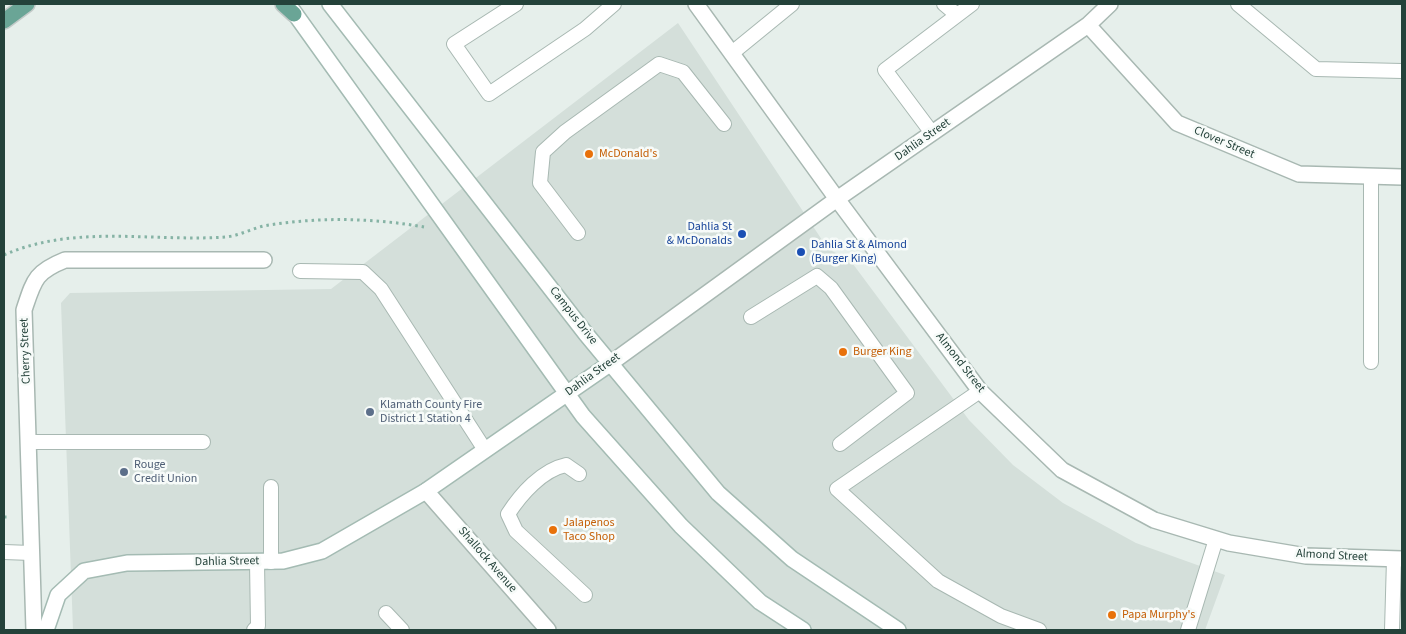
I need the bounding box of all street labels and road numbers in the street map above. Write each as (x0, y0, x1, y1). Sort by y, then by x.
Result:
street label: Dahlia Street (892, 116, 954, 164)
street label: Clover Street (1191, 124, 1257, 162)
street label: Campus Drive (546, 284, 600, 348)
street label: Cherry Street (18, 318, 34, 384)
street label: Almond Street (932, 330, 988, 396)
street label: Dahlia Street (563, 350, 623, 400)
street label: Shallock Avenue (455, 524, 519, 596)
street label: Almond Street (1296, 547, 1368, 565)
street label: Dahlia Street (195, 554, 259, 570)

